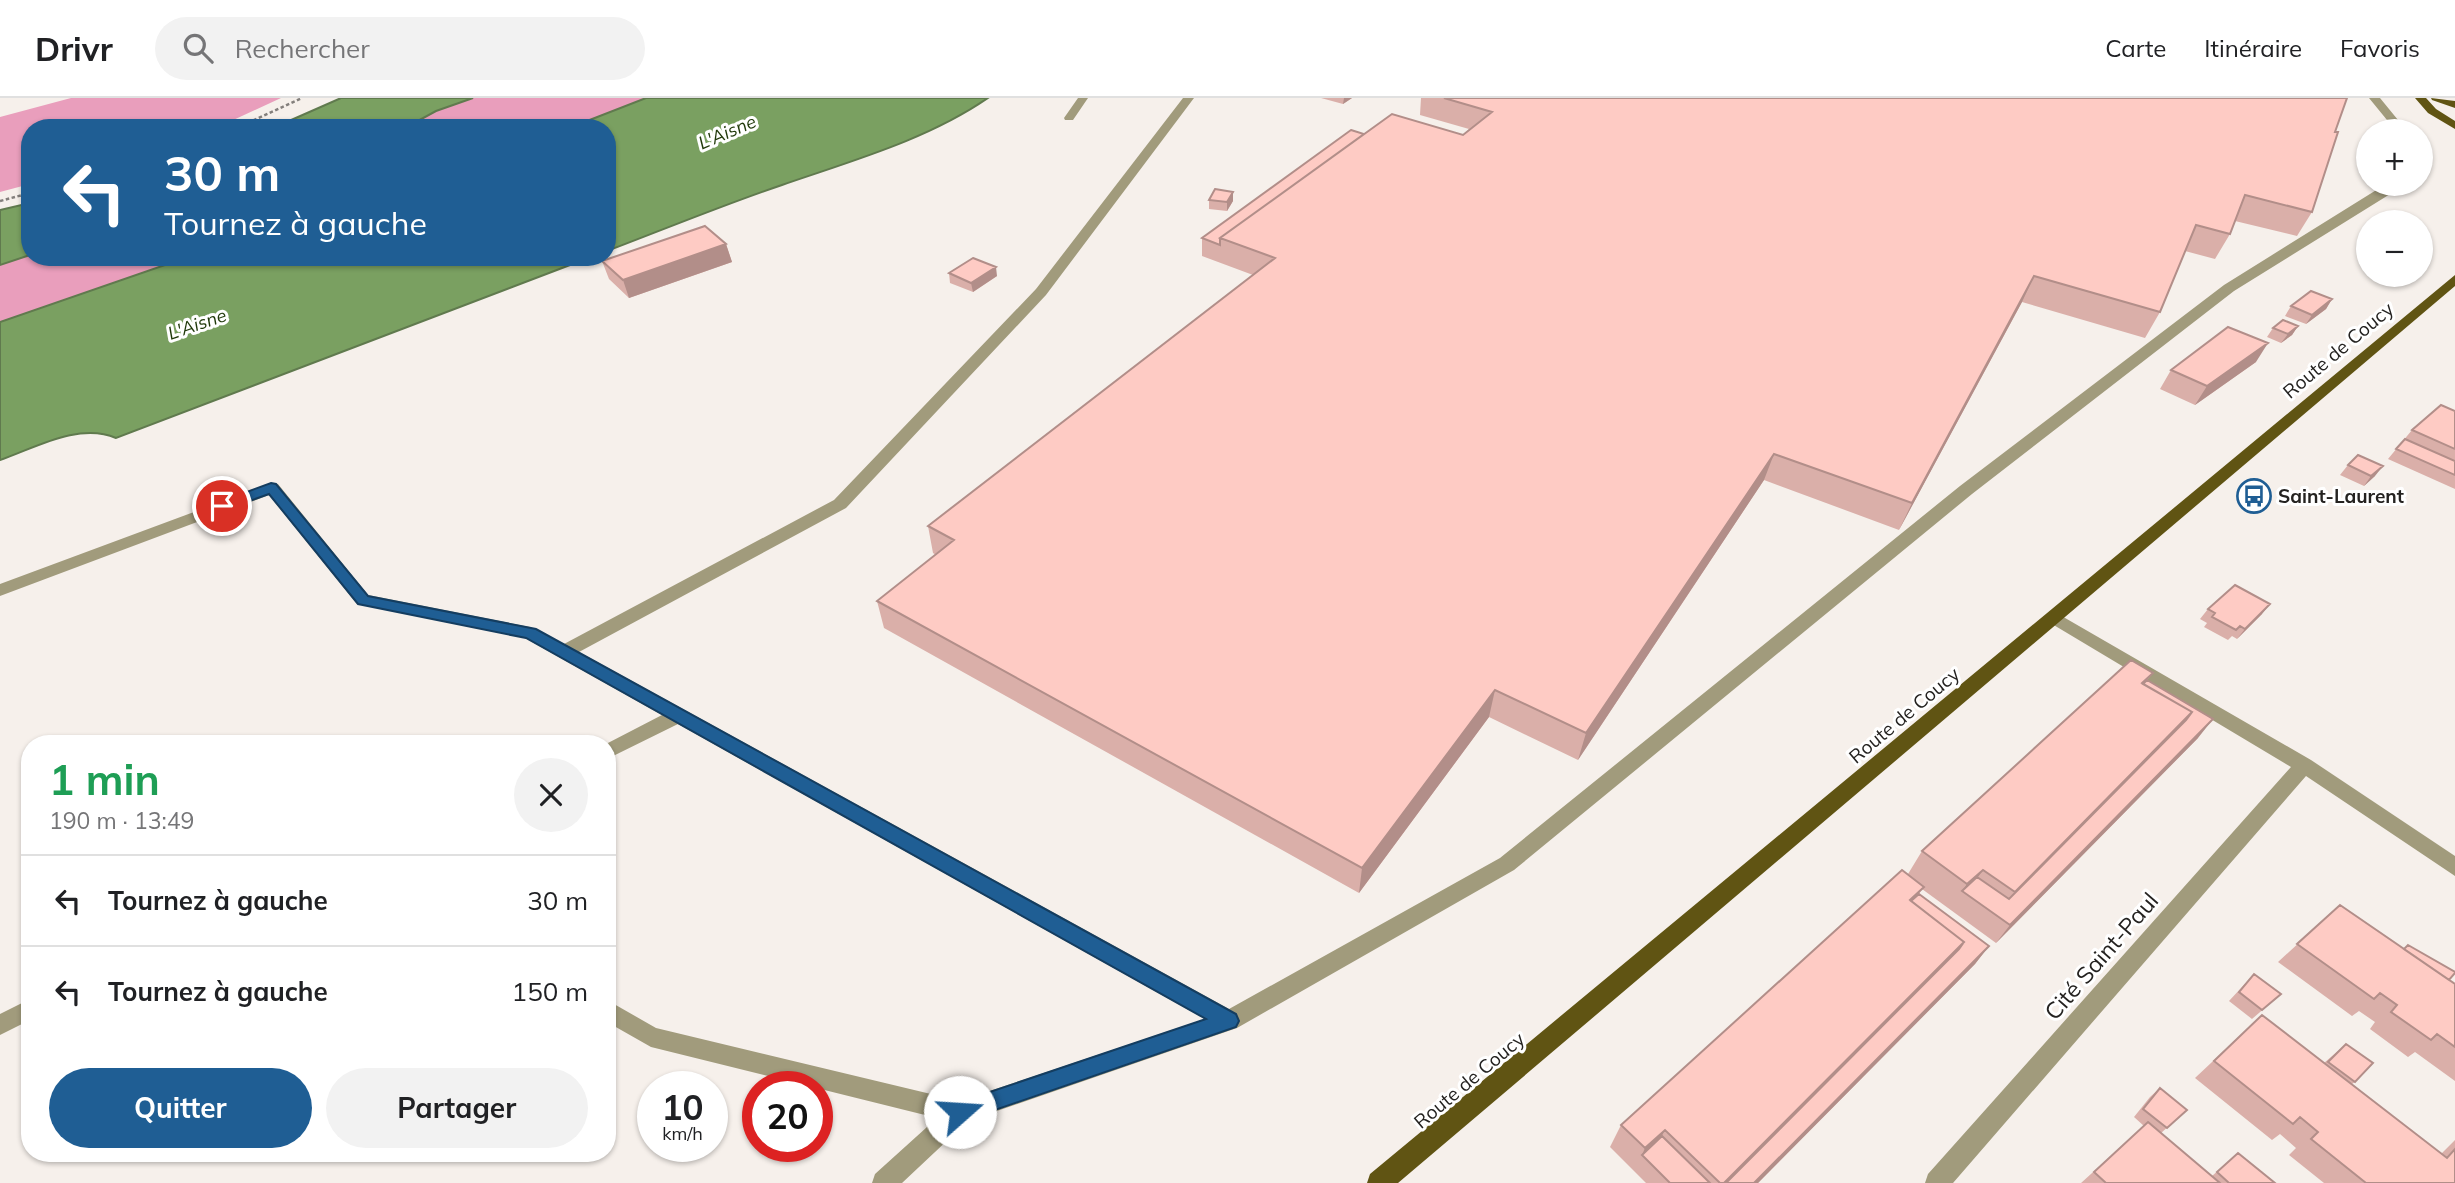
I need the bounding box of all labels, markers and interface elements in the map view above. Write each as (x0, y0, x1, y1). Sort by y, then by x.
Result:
search box (155, 17, 645, 80)
text: Drivr (35, 28, 113, 69)
icon: search (179, 29, 217, 67)
text: Rechercher (235, 32, 370, 65)
text: Carte (2105, 33, 2166, 63)
text: Itinéraire (2204, 33, 2302, 63)
text: Favoris (2340, 33, 2420, 63)
water label: L'Aisne (695, 110, 760, 154)
map controls (2356, 119, 2433, 287)
button: + (2356, 119, 2433, 196)
text: 30 m (164, 142, 280, 203)
icon: left (49, 147, 140, 238)
text: Tournez à gauche (164, 203, 427, 243)
button: − (2356, 210, 2433, 287)
street label: Route de Coucy (2278, 297, 2398, 403)
water label: L'Aisne (165, 303, 230, 345)
pin (192, 476, 252, 536)
bus stop icon: Saint-Laurent (2235, 477, 2273, 515)
place label: Saint-Laurent (2278, 484, 2404, 508)
icon: arrive (203, 487, 241, 525)
street label: Route de Coucy (1844, 662, 1964, 768)
text: 1 min (49, 753, 160, 806)
button: close (514, 758, 588, 832)
text: 190 m · 13:49 (49, 806, 194, 835)
icon: left (49, 882, 87, 920)
text: Tournez à gauche (108, 884, 328, 917)
text: 30 m (527, 884, 588, 917)
street label: Cité Saint-Paul (2038, 886, 2164, 1026)
icon: left (49, 973, 87, 1011)
text: Tournez à gauche (108, 975, 328, 1008)
text: 150 m (512, 975, 588, 1008)
street label: Route de Coucy (1409, 1027, 1529, 1133)
button: Quitter (49, 1068, 312, 1148)
button: Partager (326, 1068, 588, 1148)
speed limit sign: 20 (742, 1071, 833, 1162)
position arrow (923, 1075, 997, 1149)
text: 10 (661, 1085, 704, 1129)
text: km/h (662, 1122, 703, 1145)

